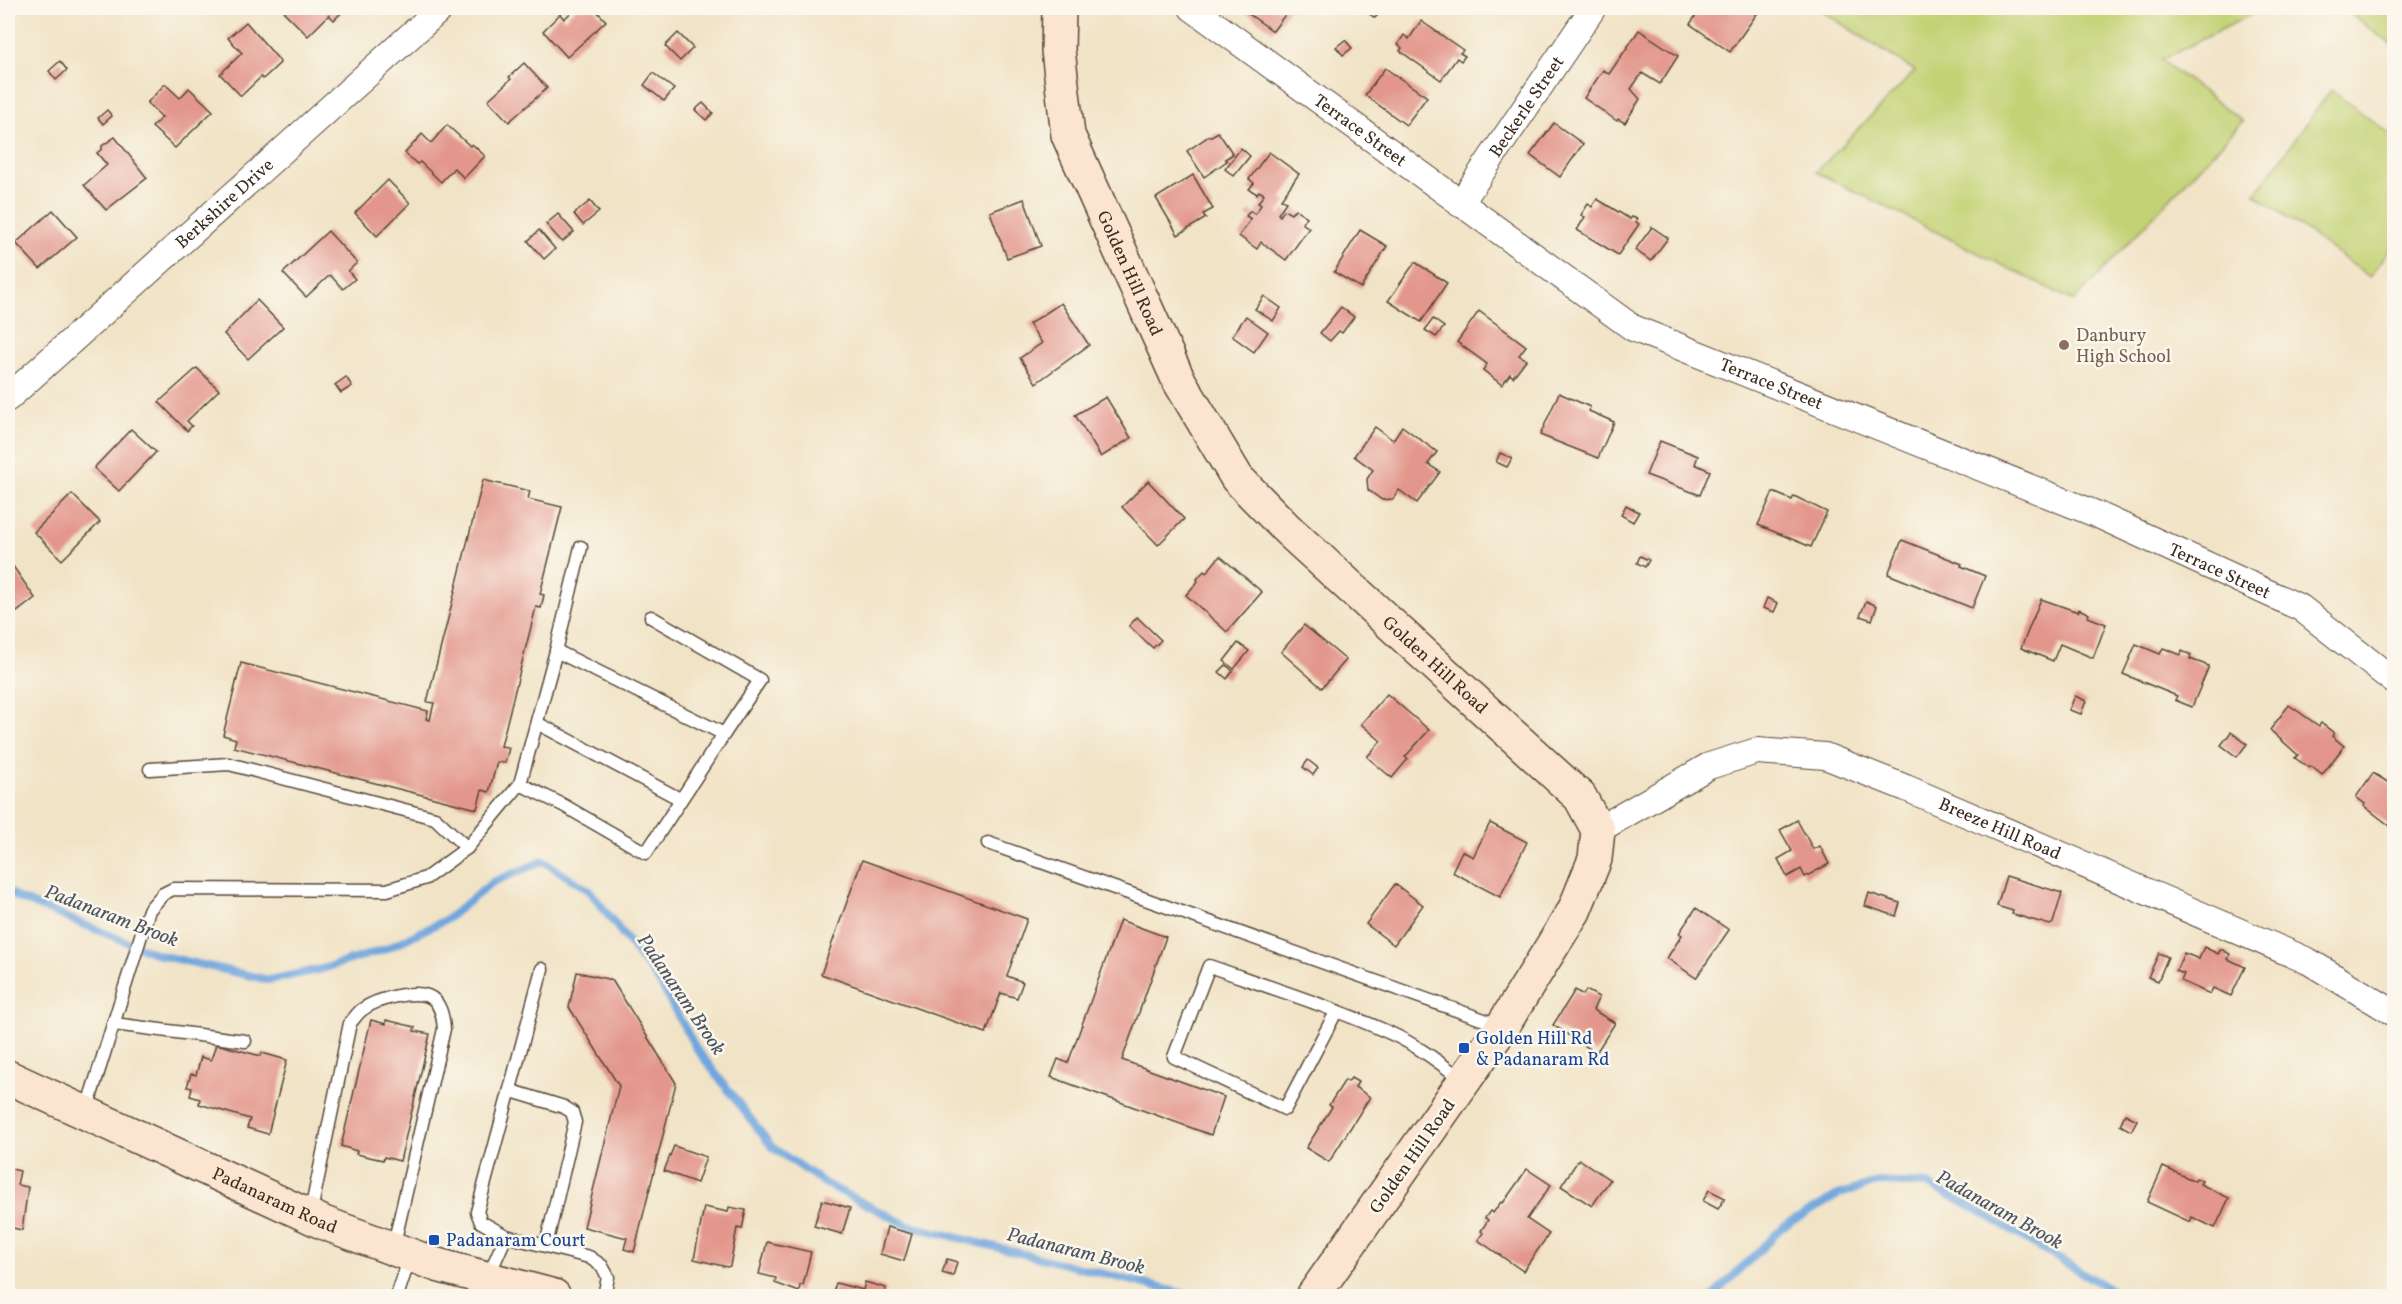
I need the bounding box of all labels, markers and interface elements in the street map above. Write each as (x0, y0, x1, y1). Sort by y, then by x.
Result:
street label: Beckerle Street (1484, 51, 1571, 163)
street label: Terrace Street (1308, 89, 1411, 174)
street label: Berkshire Drive (171, 153, 280, 255)
street label: Golden Hill Road (1090, 207, 1168, 340)
place label: Danbury High School (2076, 324, 2171, 370)
marker: Danbury High School (2057, 338, 2071, 352)
street label: Terrace Street (1715, 353, 1826, 417)
street label: Terrace Street (2164, 538, 2274, 606)
street label: Golden Hill Road (1376, 611, 1493, 721)
street label: Breeze Hill Road (1934, 792, 2065, 867)
water label: Padanaram Brook (40, 878, 182, 955)
water label: Padanaram Brook (629, 929, 731, 1062)
place label: Golden Hill Rd & Padanaram Rd (1476, 1027, 1609, 1073)
marker: Golden Hill Rd & Padanaram Rd (1457, 1041, 1471, 1055)
street label: Golden Hill Road (1364, 1094, 1462, 1219)
street label: Padanaram Road (208, 1162, 340, 1241)
water label: Padanaram Brook (1930, 1164, 2068, 1257)
water label: Padanaram Brook (1004, 1221, 1148, 1283)
place label: Padanaram Court (446, 1229, 586, 1254)
marker: Padanaram Court (427, 1233, 441, 1247)

